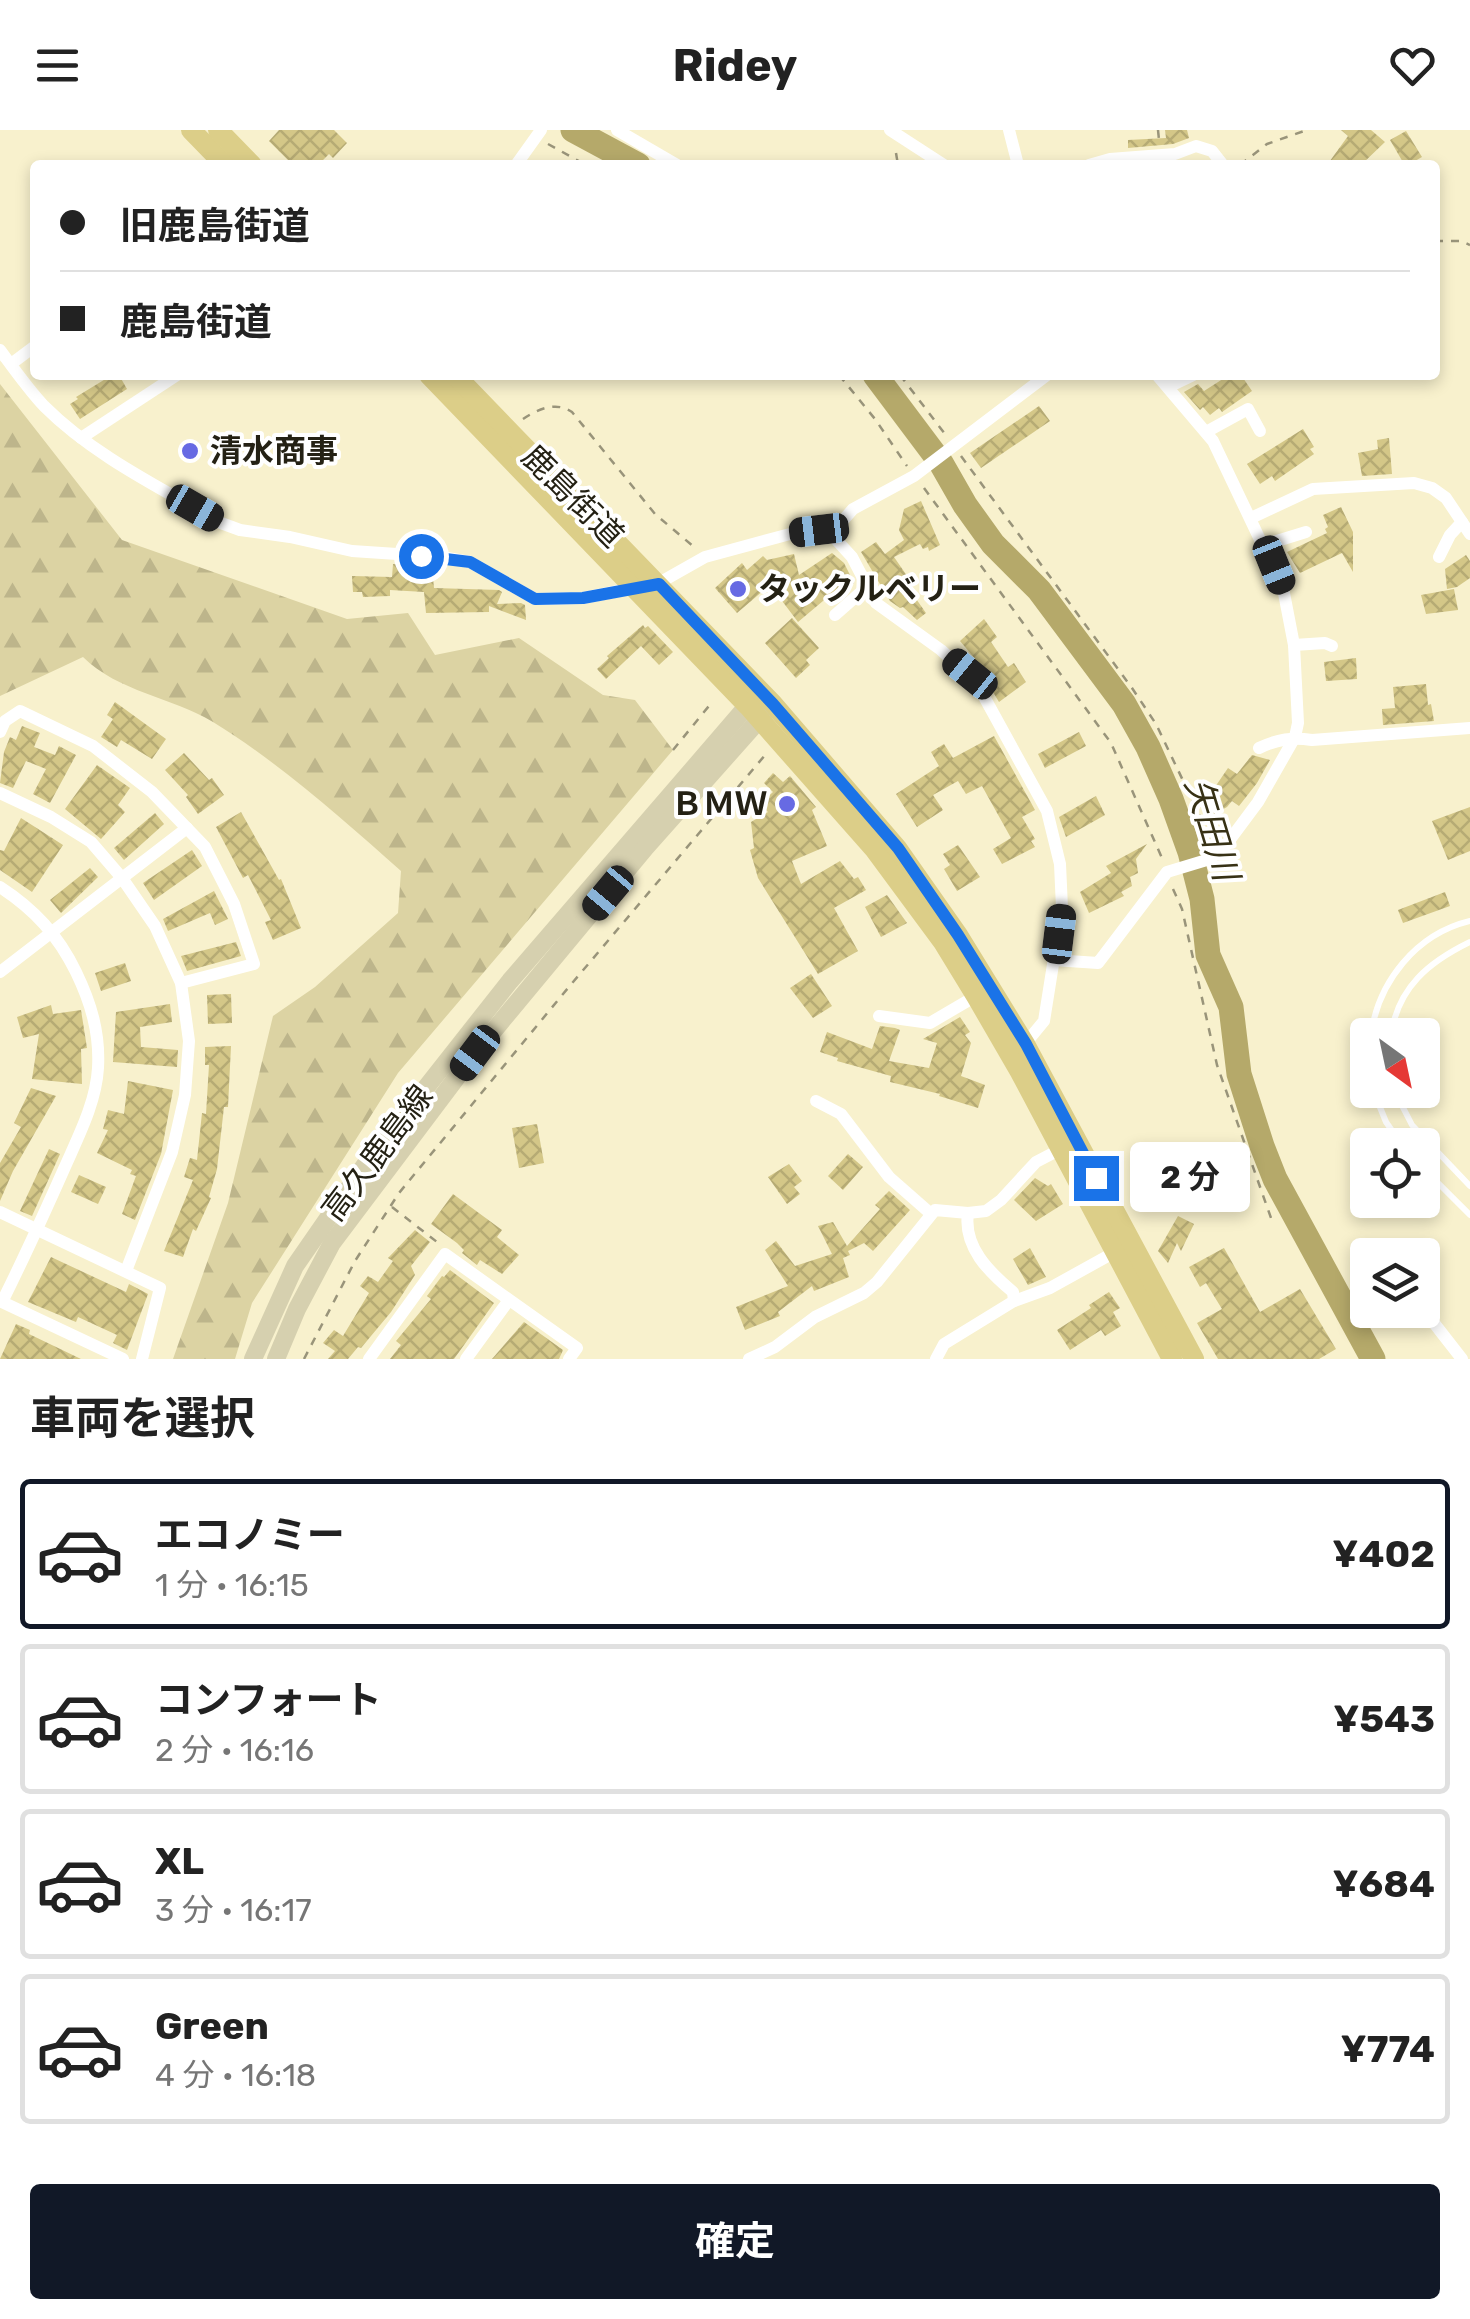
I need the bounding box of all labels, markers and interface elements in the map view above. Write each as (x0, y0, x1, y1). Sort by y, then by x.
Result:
icon: menu (30, 38, 85, 93)
icon: heart (1385, 38, 1440, 93)
text: Ridey (673, 39, 797, 92)
text: 旧鹿島街道 (120, 203, 310, 249)
text: 鹿島街道 (120, 299, 272, 345)
place label: 清水商事 (210, 432, 338, 470)
street label: 鹿島街道 (514, 437, 632, 555)
marker: 清水商事 (179, 440, 201, 462)
car (162, 480, 228, 536)
car (787, 511, 851, 549)
car (1249, 532, 1299, 598)
route start (399, 534, 444, 579)
place label: タックルベリー (758, 570, 981, 608)
marker: タックルベリー (727, 578, 749, 600)
car (937, 643, 1003, 705)
water label: 矢田川 (1177, 773, 1249, 889)
place label: ＢＭＷ (671, 785, 767, 823)
marker: ＢＭＷ (776, 793, 798, 815)
car (577, 860, 639, 926)
car (1040, 902, 1078, 966)
north arrow (1350, 1018, 1440, 1108)
map controls (1350, 1018, 1440, 1328)
car (445, 1020, 505, 1086)
street label: 高久鹿島線 (314, 1078, 440, 1228)
button: locate (1350, 1128, 1440, 1218)
callout: 2 分 (1131, 1143, 1251, 1213)
route end (1074, 1156, 1119, 1201)
text: 2 分 (1160, 1158, 1220, 1196)
button: layers (1350, 1238, 1440, 1328)
text: 車両を選択 (30, 1392, 255, 1445)
icon: car (35, 1509, 125, 1599)
text: エコノミー (155, 1512, 345, 1558)
text: ¥402 (1332, 1531, 1435, 1577)
text: 1 分 · 16:15 (155, 1566, 309, 1604)
icon: car (35, 1674, 125, 1764)
text: コンフォート (155, 1677, 382, 1723)
text: ¥543 (1333, 1696, 1435, 1742)
text: 2 分 · 16:16 (155, 1731, 314, 1769)
text: XL (155, 1838, 204, 1884)
icon: car (35, 1839, 125, 1929)
text: ¥684 (1332, 1861, 1435, 1907)
text: 3 分 · 16:17 (155, 1891, 312, 1929)
text: Green (155, 2003, 269, 2049)
icon: car (35, 2004, 125, 2094)
text: ¥774 (1341, 2026, 1435, 2072)
text: 4 分 · 16:18 (155, 2056, 316, 2094)
button: 確定 (30, 2184, 1440, 2299)

